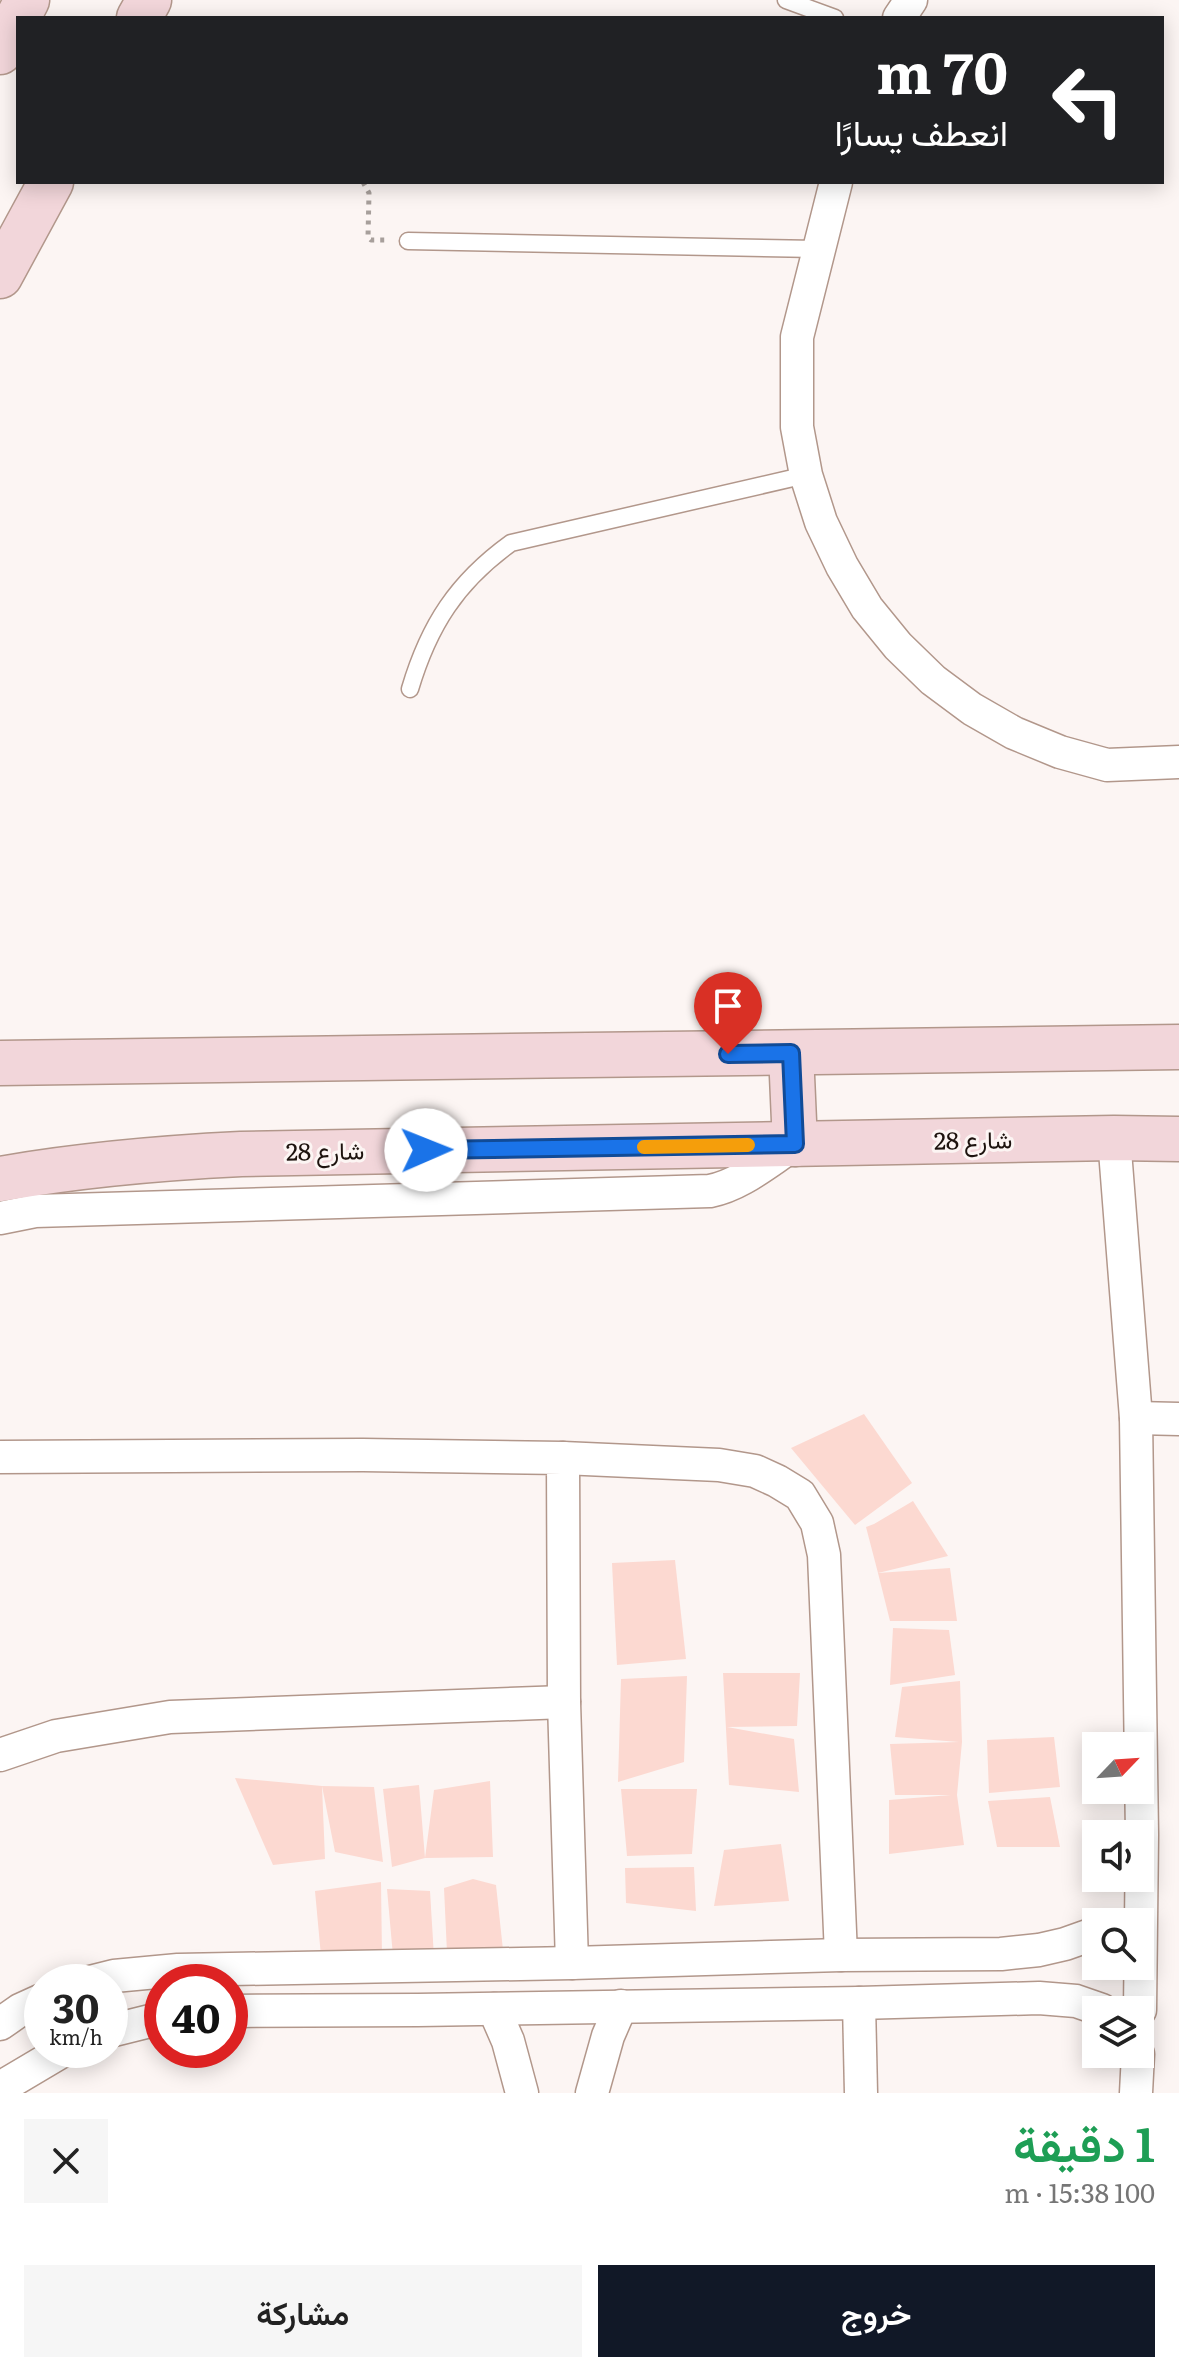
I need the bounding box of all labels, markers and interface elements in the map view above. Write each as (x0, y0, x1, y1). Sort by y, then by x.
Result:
text: 70 m (876, 28, 1008, 111)
icon: left (1036, 48, 1140, 152)
text: انعطف يسارًا (835, 104, 1008, 157)
pin (694, 972, 762, 1054)
icon: arrive (706, 984, 750, 1028)
position arrow (384, 1108, 468, 1192)
street label: شارع 28 (933, 1120, 1013, 1158)
street label: شارع 28 (285, 1131, 365, 1169)
north arrow (1082, 1732, 1154, 1804)
map controls (1082, 1732, 1154, 2068)
button: sound (1082, 1820, 1154, 1892)
button: search (1082, 1908, 1154, 1980)
speed limit sign: 40 (144, 1964, 248, 2068)
text: 30 (53, 1976, 99, 2035)
button: layers (1082, 1996, 1154, 2068)
text: km/h (49, 2021, 103, 2051)
text: 1 دقيقة (1013, 2106, 1155, 2177)
button: close (24, 2119, 108, 2203)
text: 100 m · 15:38 (1004, 2172, 1155, 2211)
button: مشاركة (24, 2265, 582, 2357)
button: خروج (598, 2265, 1155, 2357)

